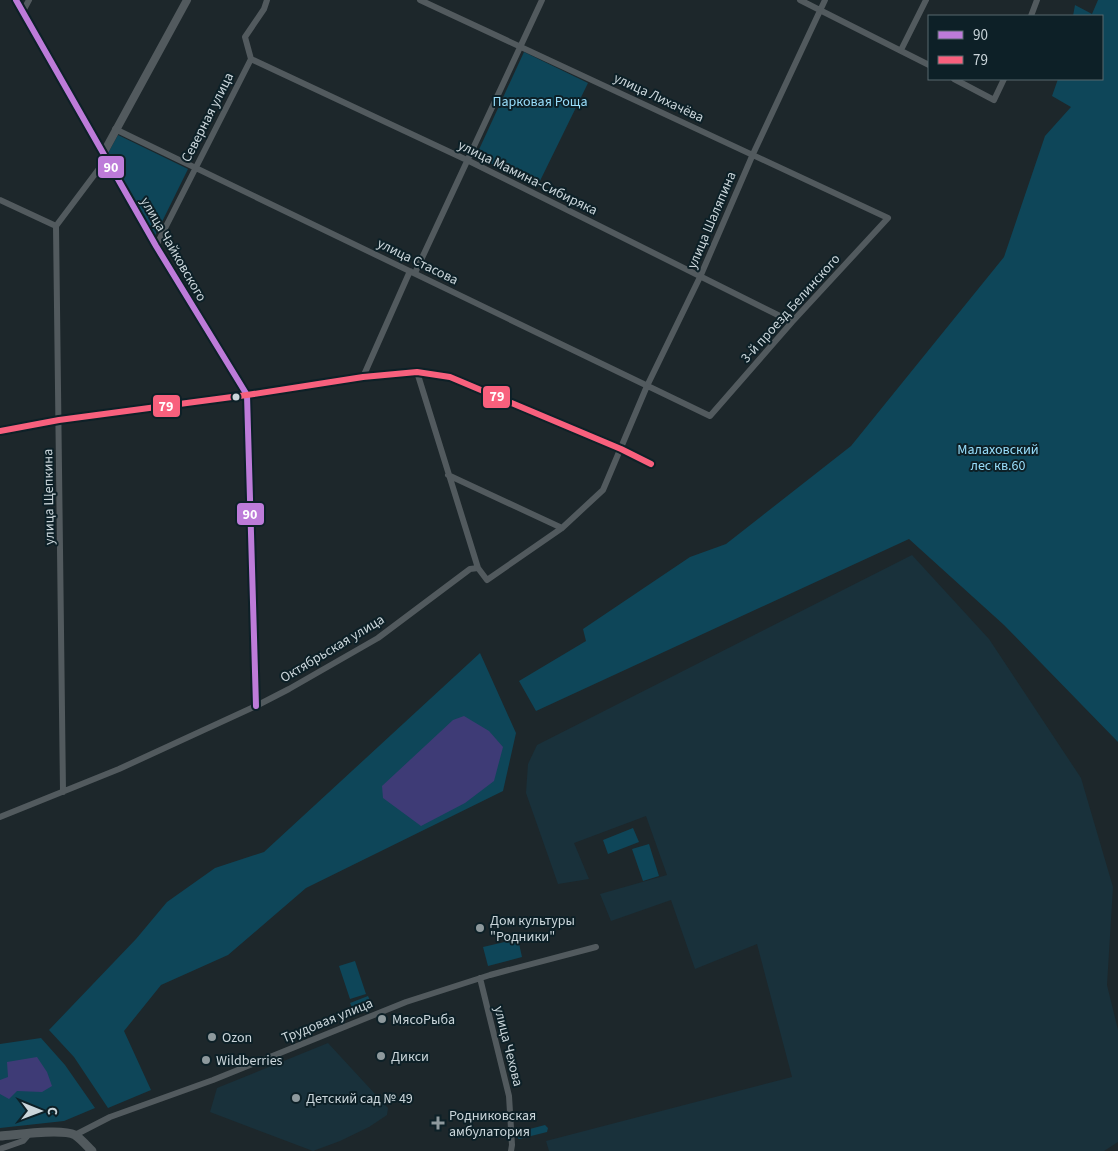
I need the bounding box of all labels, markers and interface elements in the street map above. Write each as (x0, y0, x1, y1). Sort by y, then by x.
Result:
legend (928, 15, 1103, 80)
text: 90 (973, 25, 988, 46)
text: 79 (973, 50, 988, 71)
street label: улица Лихачёва (610, 68, 707, 128)
street label: Северная улица (177, 69, 239, 166)
park label: Парковая Роща (492, 92, 588, 112)
street label: улица Мамина-Сибиряка (454, 135, 601, 220)
line badge: 90 (97, 155, 125, 179)
text: 90 (104, 158, 118, 178)
street label: улица Шаляпина (682, 169, 741, 272)
street label: улица Чайковского (135, 194, 211, 305)
street label: улица Стасова (374, 234, 462, 290)
street label: 3-й проезд Белинского (736, 250, 845, 368)
line badge: 79 (482, 385, 511, 409)
text: 79 (490, 387, 504, 407)
unlabelled marker (231, 392, 241, 402)
line badge: 79 (152, 394, 181, 418)
text: 79 (159, 397, 173, 417)
park label: Малаховский лес кв.60 (957, 440, 1039, 476)
street label: улица Щепкина (38, 449, 60, 545)
line badge: 90 (236, 502, 265, 526)
text: 90 (243, 505, 257, 525)
street label: Октябрьская улица (277, 610, 388, 688)
place label: Дом культуры "Родники" (490, 911, 575, 947)
marker: Дом культуры "Родники" (474, 922, 486, 934)
street label: Трудовая улица (279, 993, 376, 1048)
street label: улица Чехова (488, 1004, 528, 1089)
place label: МясоРыба (392, 1010, 455, 1030)
marker: МясоРыба (376, 1013, 388, 1025)
place label: Ozon (222, 1028, 252, 1048)
marker: Ozon (206, 1031, 218, 1043)
place label: Дикси (391, 1047, 429, 1067)
marker: Дикси (375, 1050, 387, 1062)
place label: Wildberries (216, 1051, 283, 1071)
marker: Wildberries (200, 1054, 212, 1066)
north arrow (15, 1086, 65, 1136)
place label: Детский сад № 49 (306, 1089, 413, 1109)
marker: Детский сад № 49 (290, 1092, 302, 1104)
place label: Родниковская амбулатория (449, 1106, 536, 1142)
text: С (42, 1107, 62, 1115)
marker: Родниковская амбулатория (431, 1116, 445, 1130)

